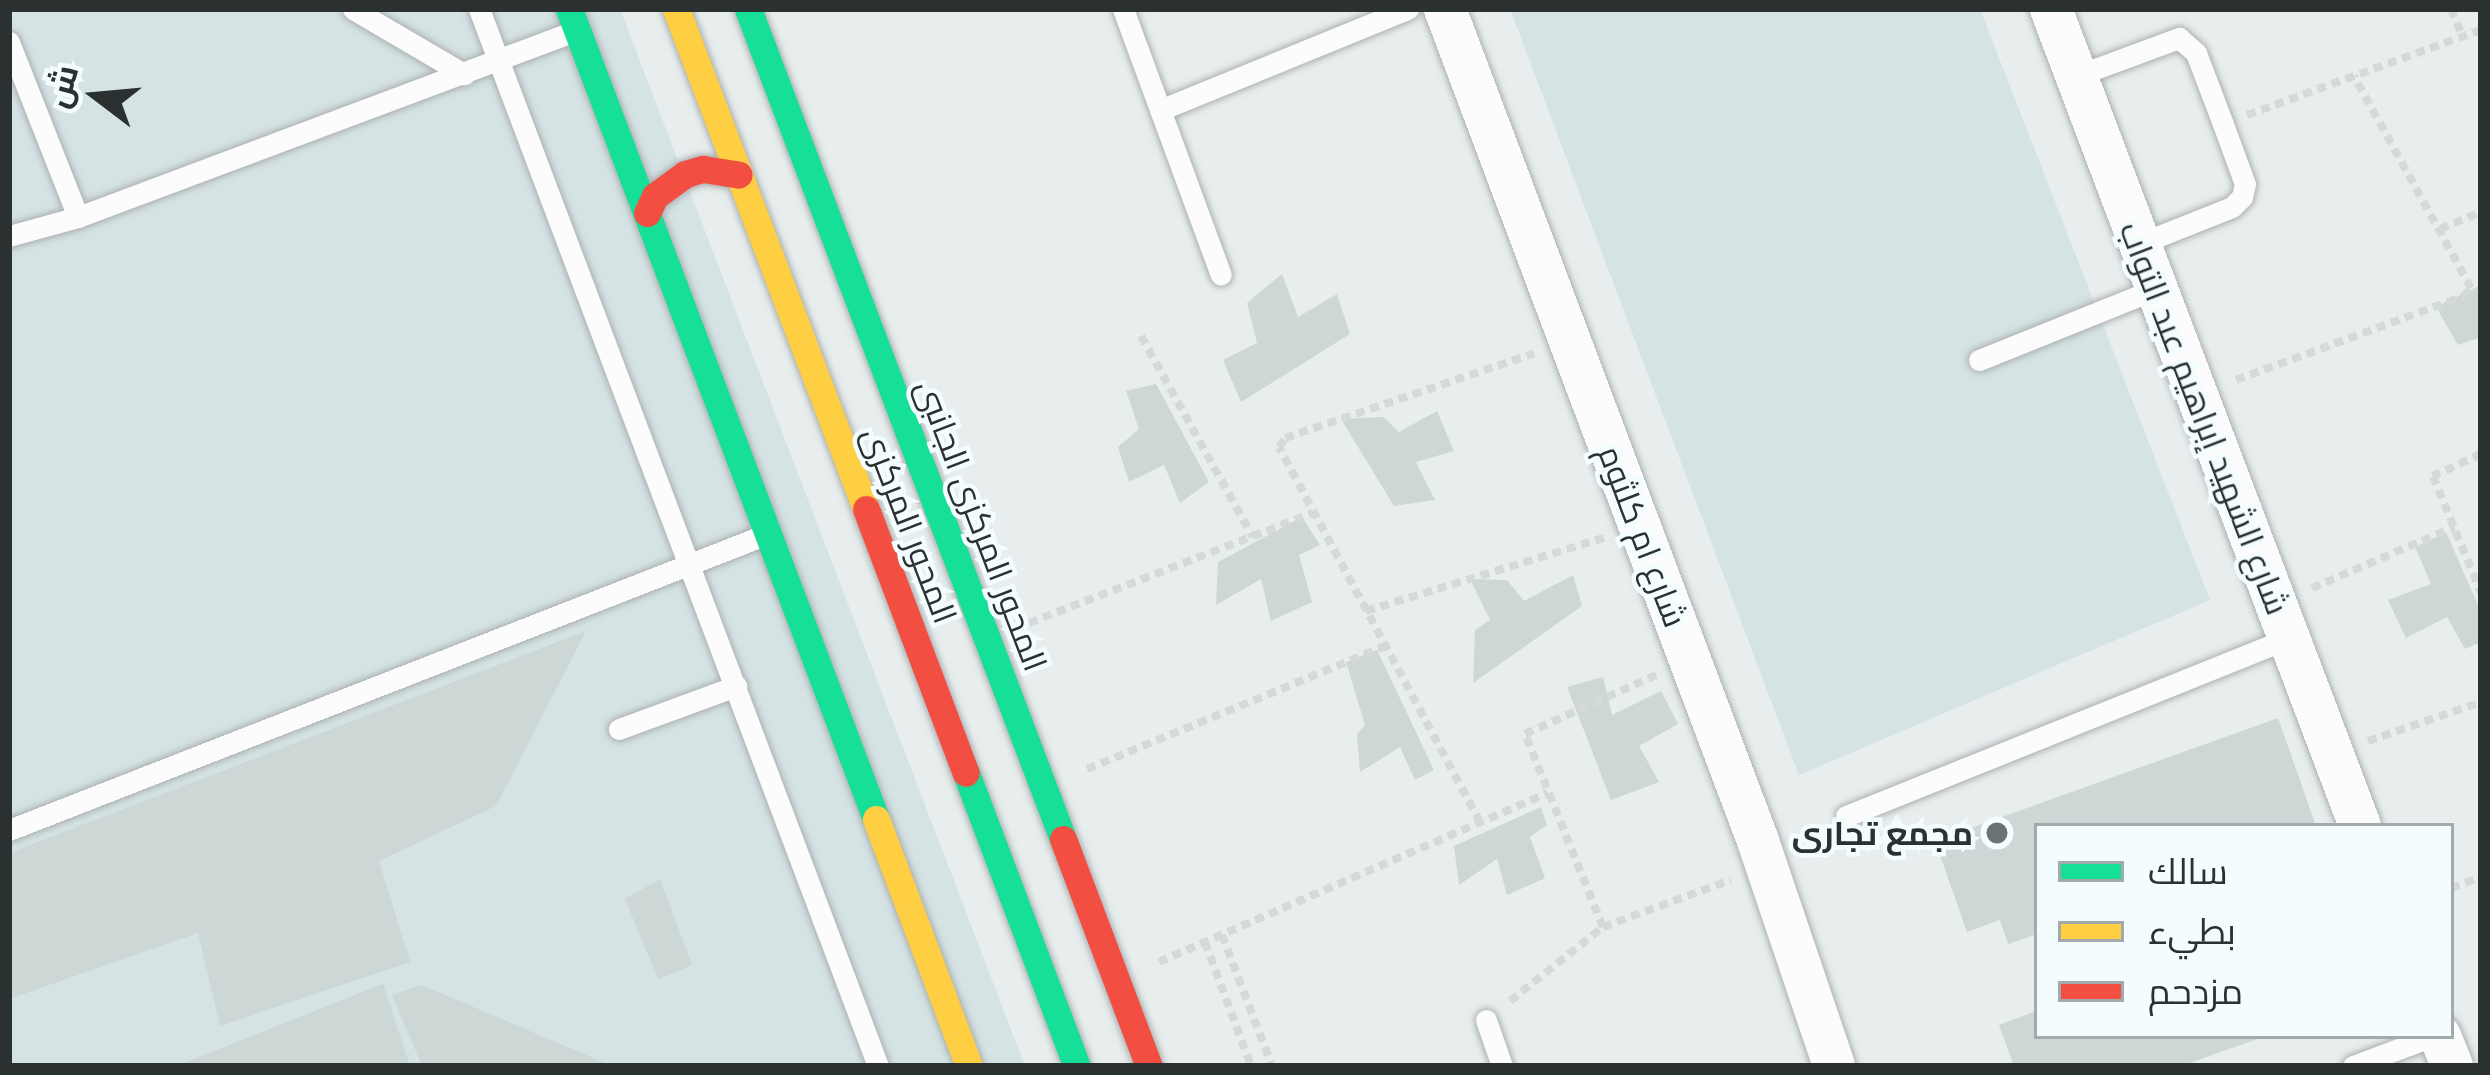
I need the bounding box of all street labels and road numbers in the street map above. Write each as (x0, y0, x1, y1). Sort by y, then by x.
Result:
street label: شارع الشهيد إبراهيم عبد التواب (2112, 216, 2298, 620)
street label: المحور المركزى الجانبى (908, 374, 1056, 676)
street label: المحور المركزى (854, 421, 966, 629)
street label: شارع ام كلثوم (1590, 440, 1696, 632)

